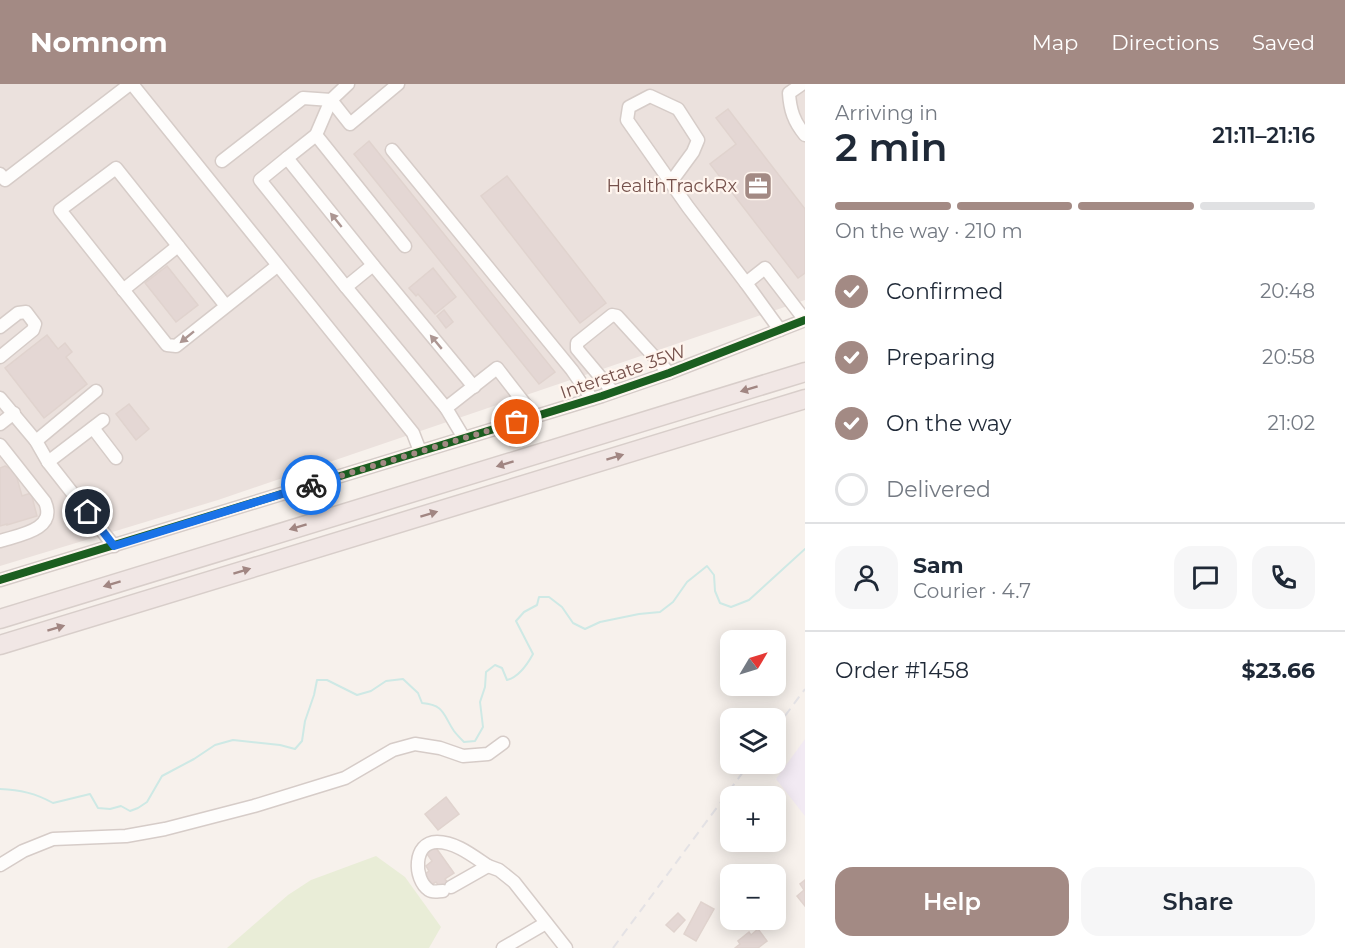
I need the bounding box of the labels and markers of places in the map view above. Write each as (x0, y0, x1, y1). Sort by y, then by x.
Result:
office icon: HealthTrackRx (742, 170, 774, 202)
place label: HealthTrackRx (606, 175, 737, 197)
pin (491, 396, 542, 447)
pin (62, 486, 113, 537)

